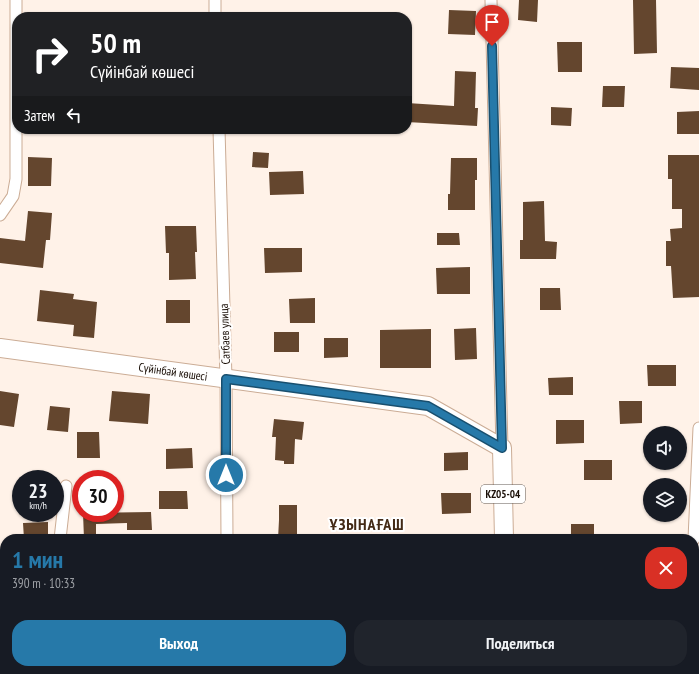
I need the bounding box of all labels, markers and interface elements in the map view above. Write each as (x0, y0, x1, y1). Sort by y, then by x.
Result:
pin (475, 5, 509, 46)
icon: arrive (481, 11, 503, 33)
text: 50 m (90, 24, 141, 61)
icon: right (24, 28, 76, 80)
text: Сүйінбай көшесі (90, 60, 194, 83)
icon: left (63, 104, 85, 126)
text: Затем (24, 106, 55, 125)
street label: Сатбаев улица (216, 303, 233, 365)
street label: Сүйінбай көшесі (138, 359, 209, 384)
map controls (643, 426, 687, 522)
button: sound (643, 426, 687, 470)
position arrow (205, 454, 247, 496)
speed limit sign: 30 (72, 470, 124, 522)
text: 23 (28, 478, 48, 504)
button: layers (643, 478, 687, 522)
road number: KZ05-04 (481, 485, 525, 503)
text: km/h (29, 499, 47, 512)
district label: ҰЗЫНАҒАШ (328, 514, 405, 534)
text: 1 мин (12, 544, 63, 575)
button: close (645, 547, 687, 589)
text: 390 m · 10:33 (12, 575, 75, 592)
button: Выход (12, 620, 346, 666)
button: Поделиться (354, 620, 687, 666)

